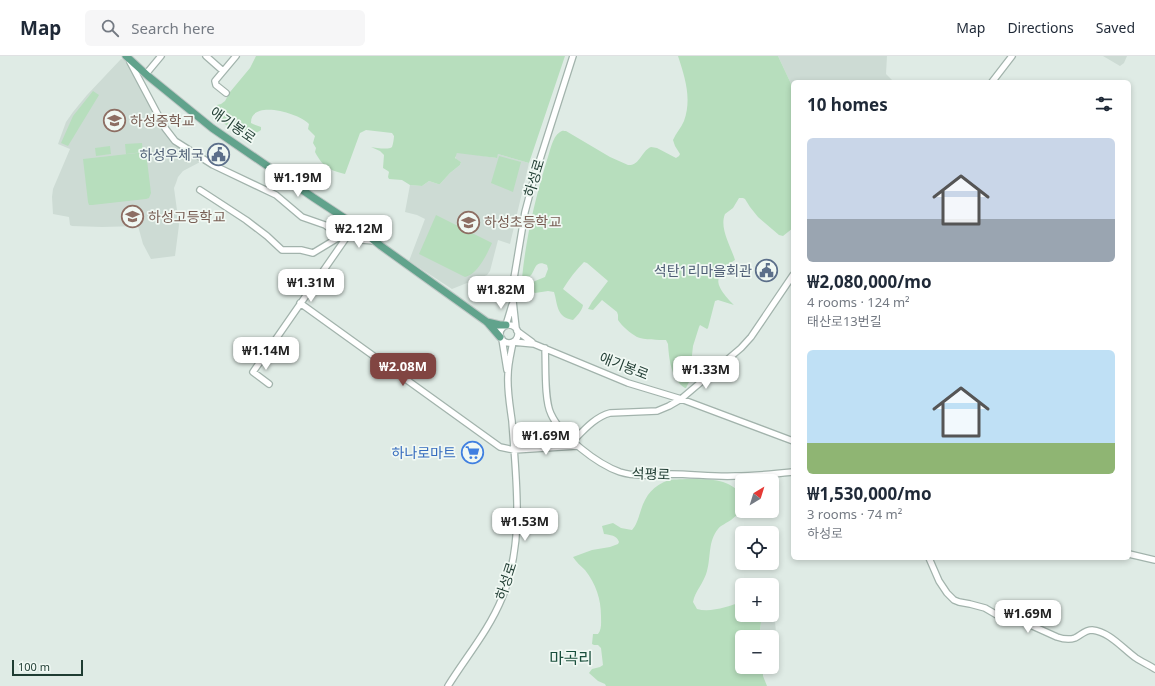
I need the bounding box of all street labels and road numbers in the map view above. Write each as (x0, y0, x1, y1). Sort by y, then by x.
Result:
street label: 애기봉로 (207, 102, 260, 147)
street label: 하성로 (519, 156, 548, 199)
street label: 애기봉로 (597, 347, 652, 384)
street label: 석평로 (631, 463, 671, 484)
street label: 하성로 (491, 559, 521, 602)

